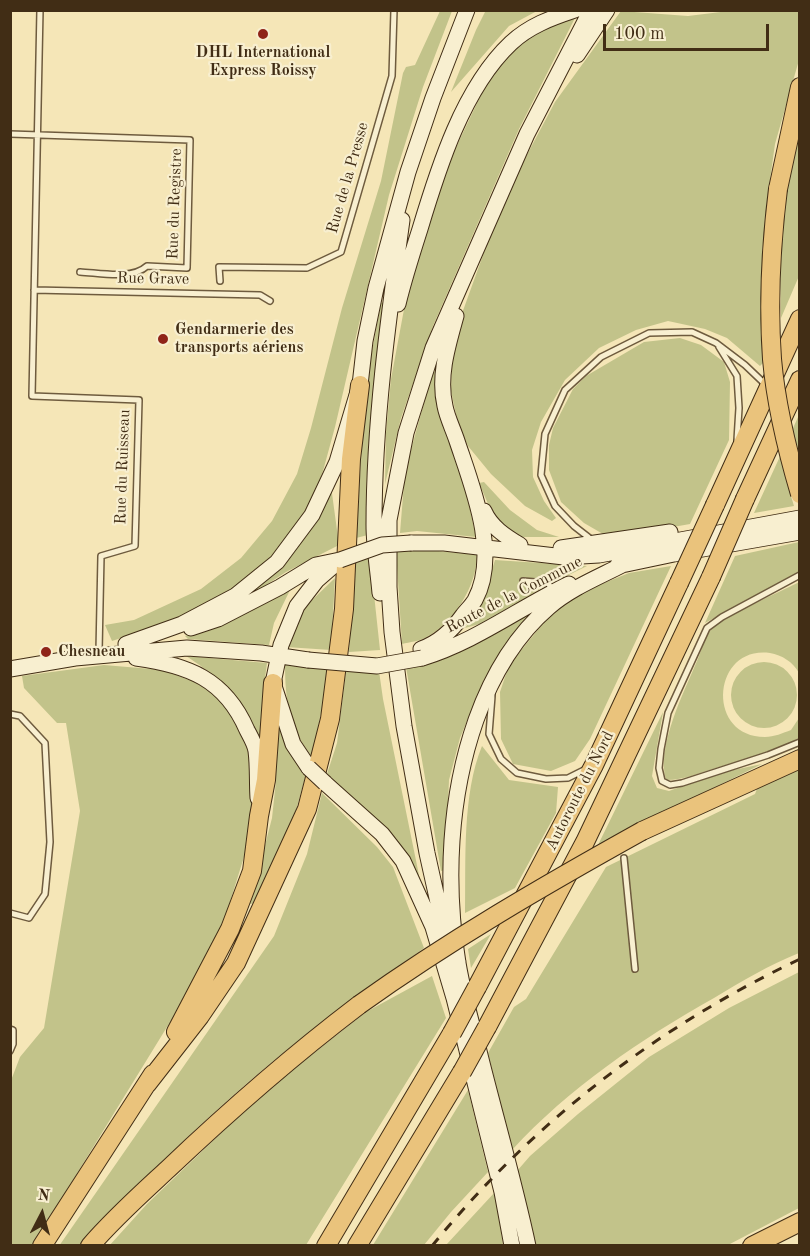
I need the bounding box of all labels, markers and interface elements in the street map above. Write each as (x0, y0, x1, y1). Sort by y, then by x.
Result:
scale bar (606, 12, 772, 50)
text: 100 m (614, 25, 665, 43)
marker: DHL International Express Roissy (256, 27, 270, 41)
place label: DHL International Express Roissy (196, 43, 330, 81)
street label: Rue de la Presse (323, 120, 373, 236)
street label: Rue du Registre (163, 148, 187, 260)
street label: Rue Grave (117, 269, 189, 289)
place label: Gendarmerie des transports aériens (175, 320, 303, 358)
marker: Gendarmerie des transports aériens (156, 332, 170, 346)
street label: Rue du Ruisseau (111, 409, 135, 525)
street label: Route de la Commune (442, 552, 586, 638)
place label: Chesneau (58, 642, 125, 662)
marker: Chesneau (39, 645, 53, 659)
street label: Autoroute du Nord (542, 728, 618, 854)
north arrow (12, 1184, 72, 1244)
text: N (37, 1188, 51, 1205)

